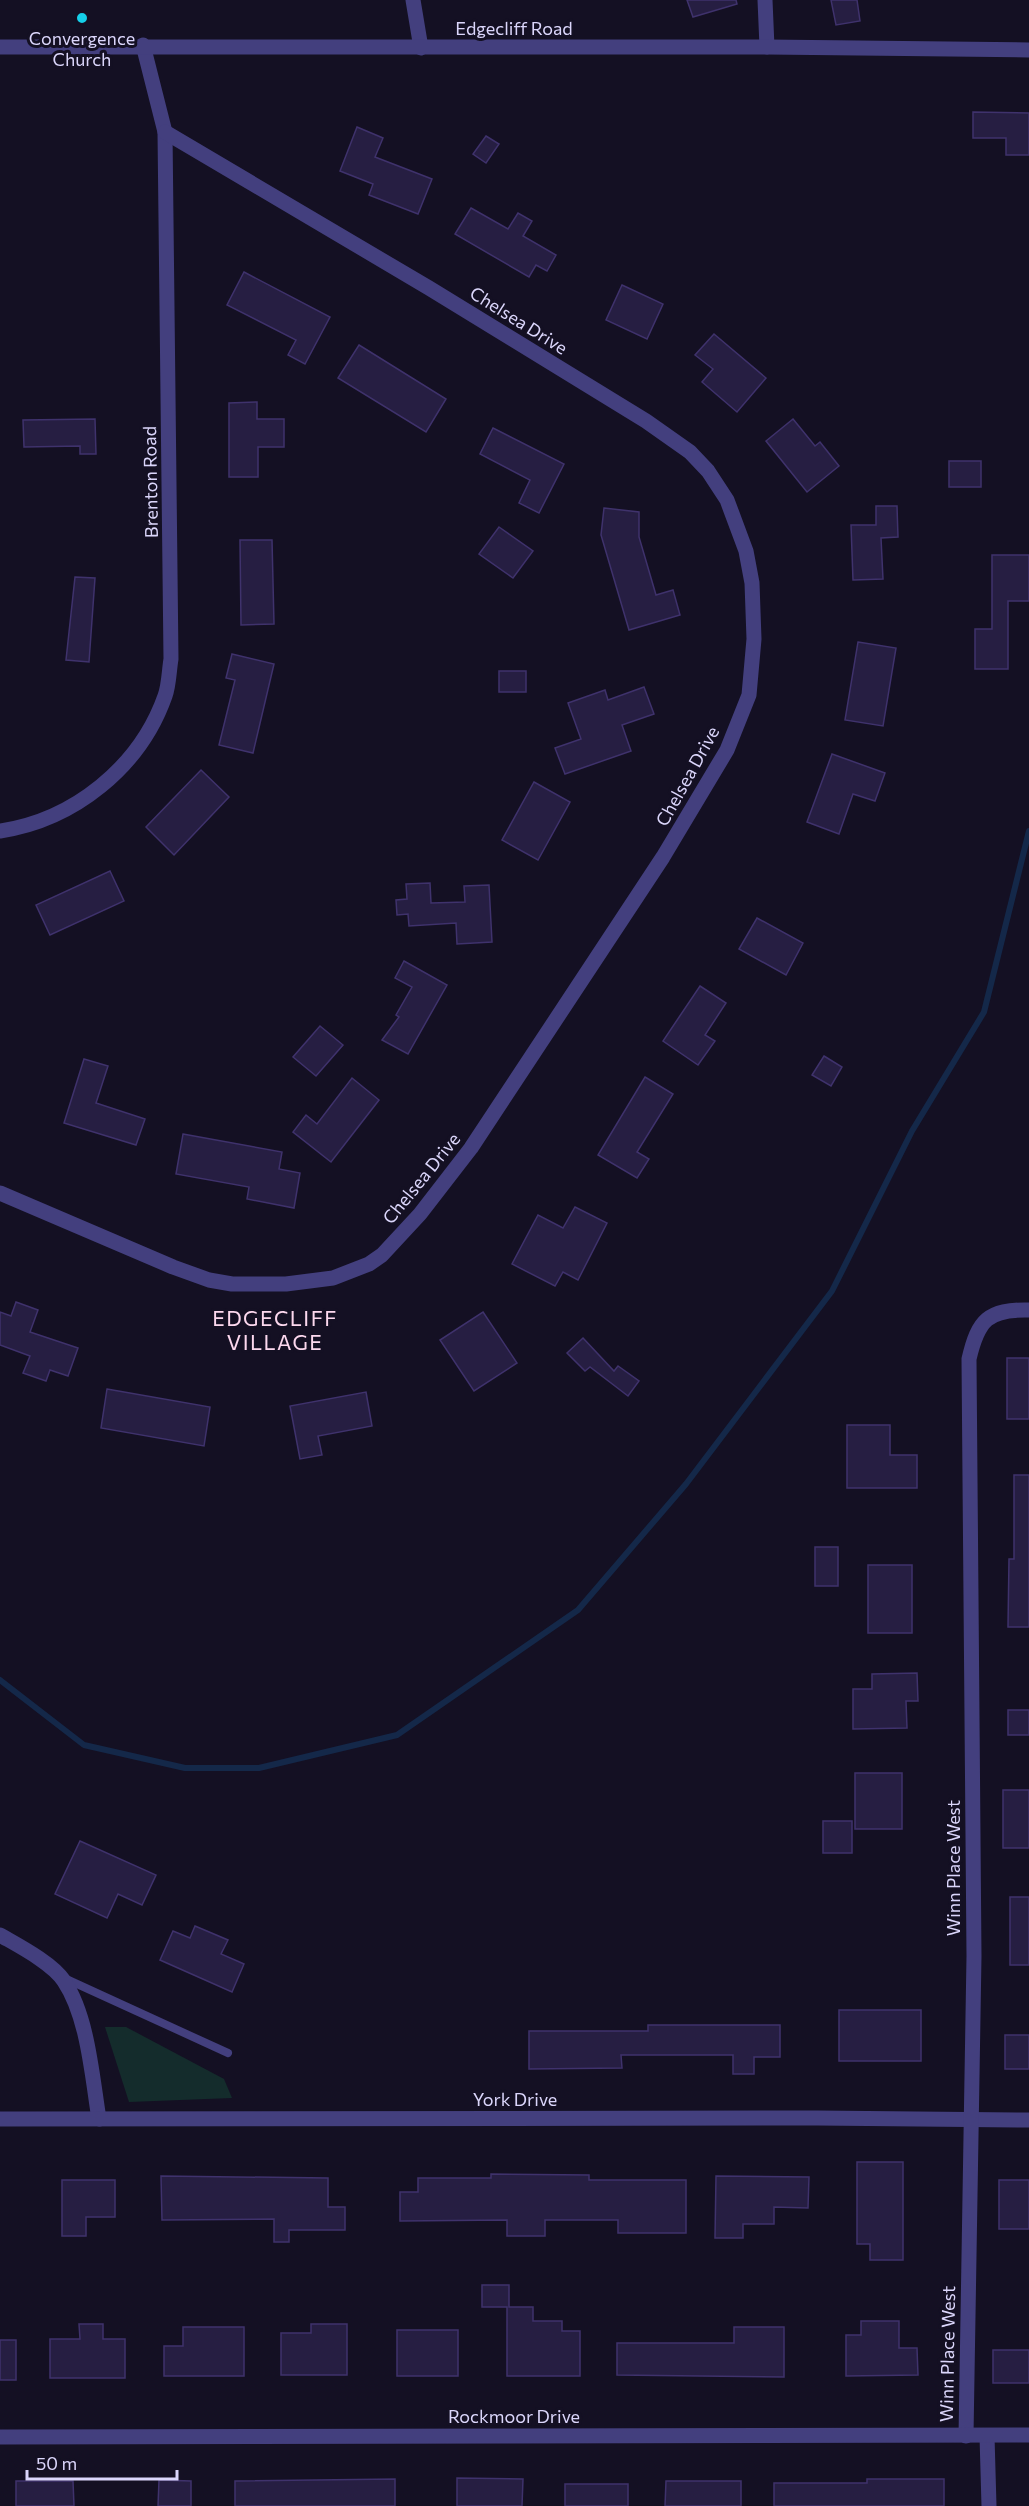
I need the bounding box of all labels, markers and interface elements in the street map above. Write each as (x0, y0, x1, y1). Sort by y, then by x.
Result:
marker: Convergence Church (75, 11, 89, 25)
street label: Edgecliff Road (455, 17, 573, 39)
place label: Convergence Church (29, 27, 135, 70)
street label: Chelsea Drive (466, 281, 572, 359)
street label: Brenton Road (138, 426, 162, 538)
street label: Chelsea Drive (651, 722, 723, 830)
street label: Chelsea Drive (378, 1128, 464, 1228)
district label: EDGECLIFF VILLAGE (212, 1305, 338, 1354)
street label: Winn Place West (942, 1800, 964, 1936)
street label: York Drive (473, 2088, 557, 2110)
street label: Winn Place West (935, 2286, 959, 2422)
street label: Rockmoor Drive (448, 2405, 580, 2427)
scale bar (27, 2443, 177, 2481)
text: 50 m (36, 2452, 77, 2474)

